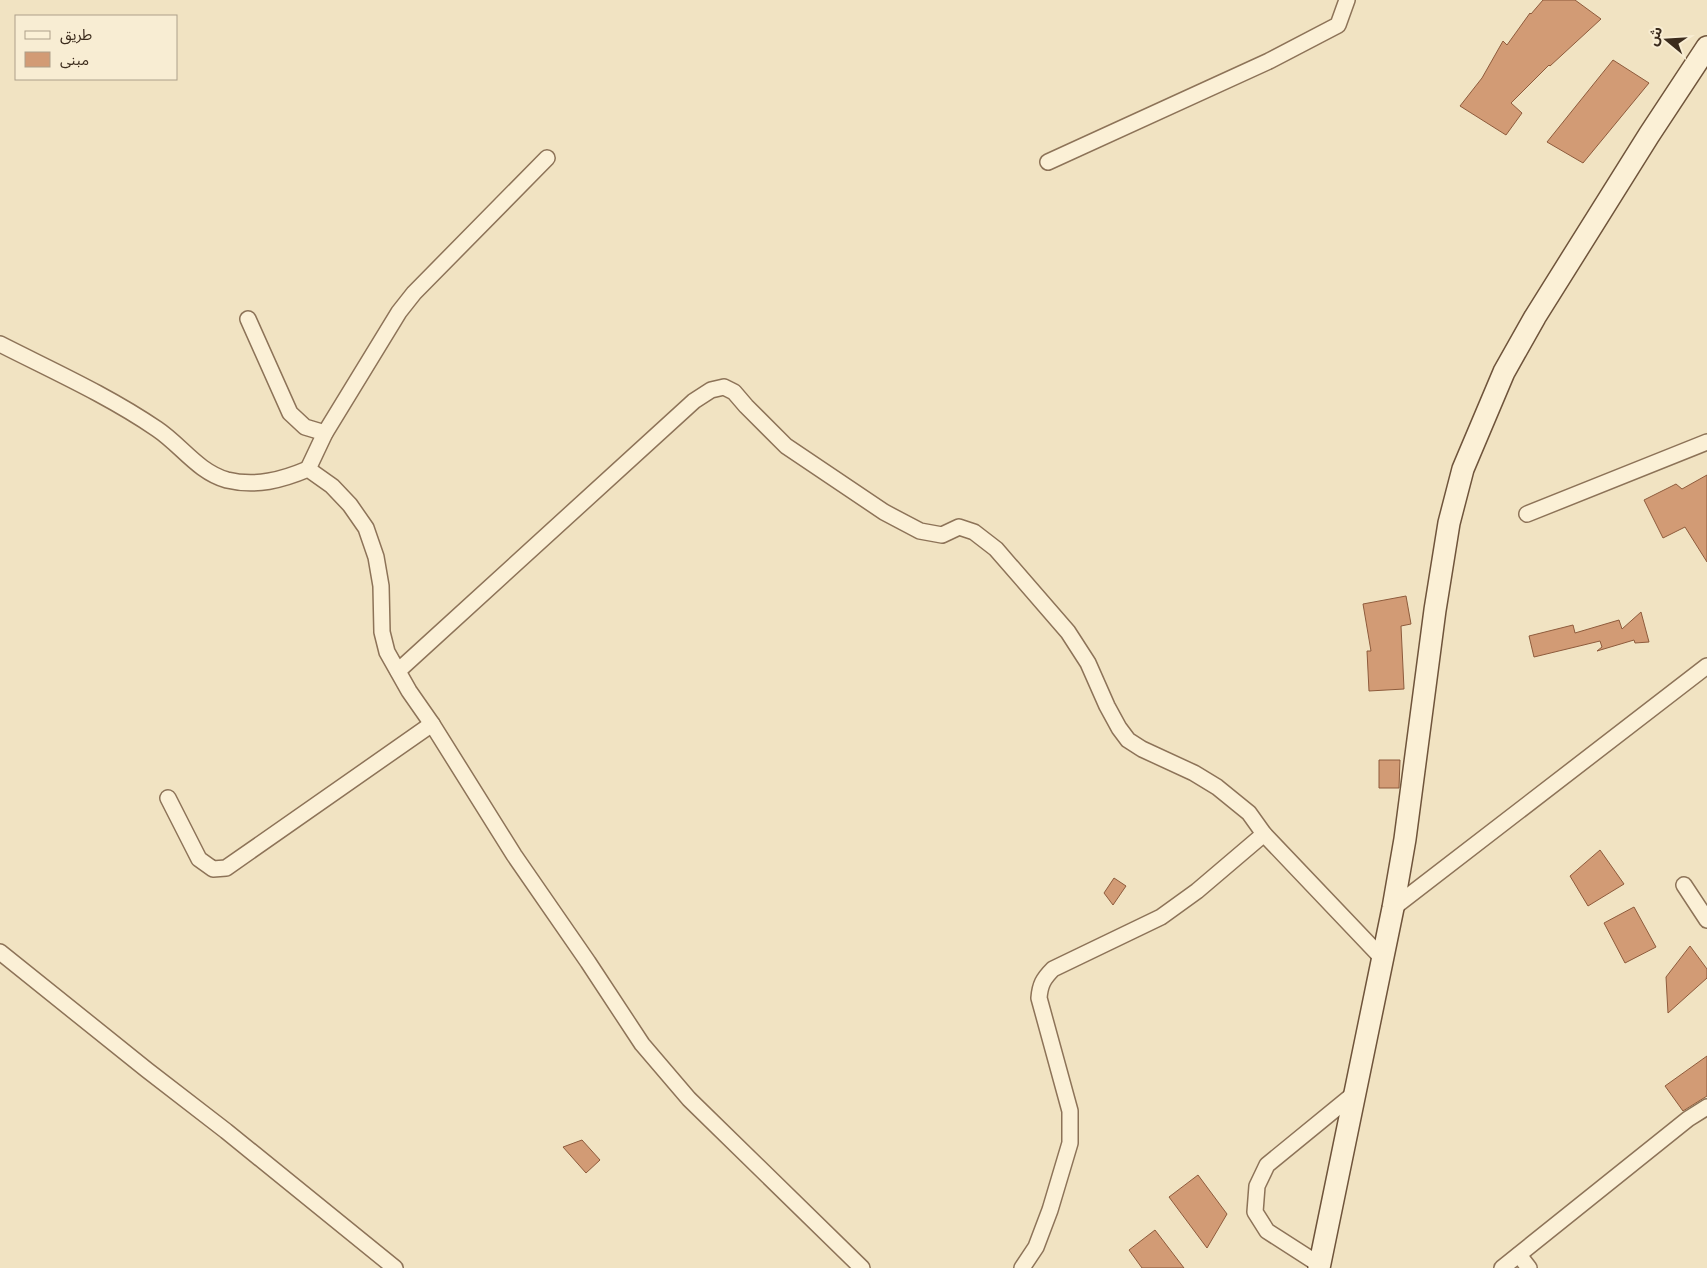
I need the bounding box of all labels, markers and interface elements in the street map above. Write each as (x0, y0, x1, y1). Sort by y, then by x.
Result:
legend (15, 15, 178, 80)
north arrow (1642, 15, 1692, 65)
text: طريق (60, 19, 92, 51)
text: ش (1638, 23, 1672, 50)
text: مبنى (60, 44, 89, 76)

